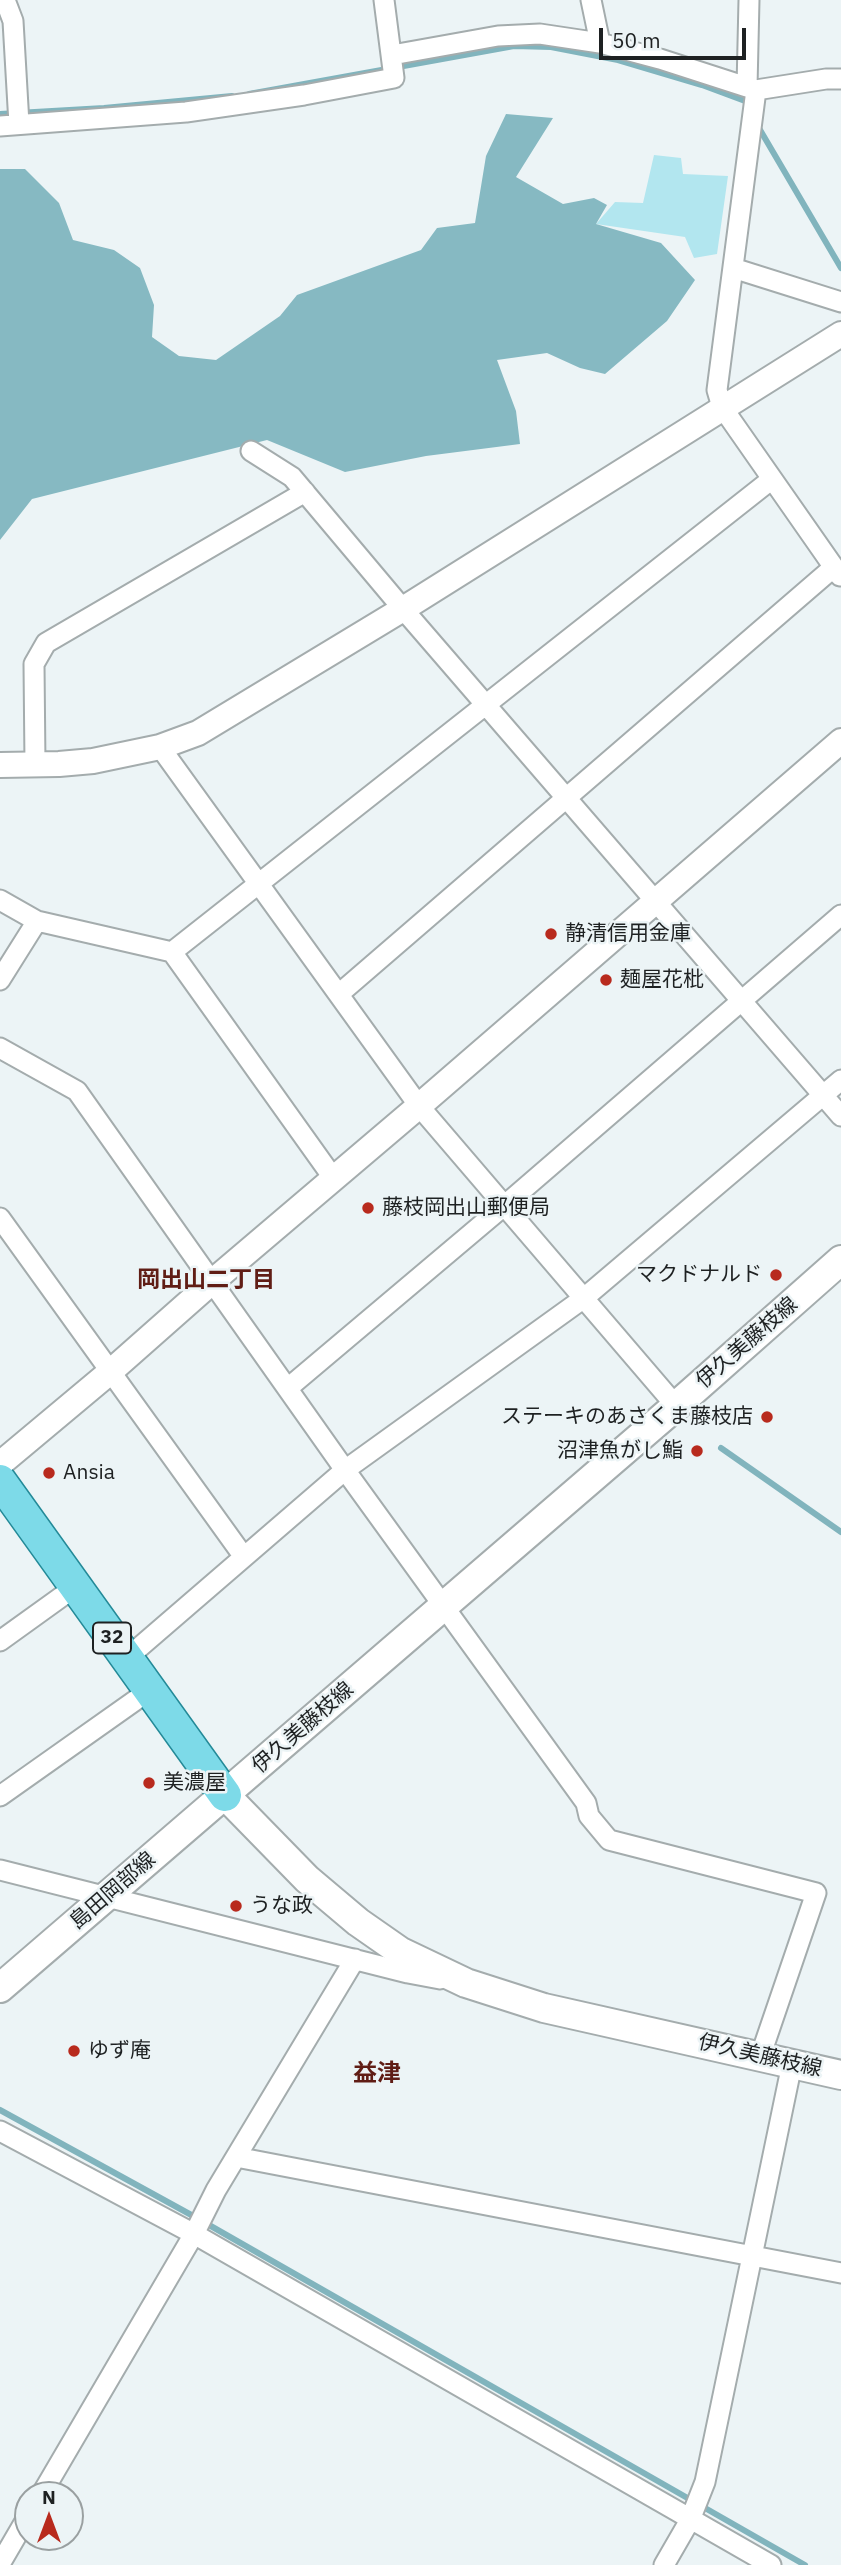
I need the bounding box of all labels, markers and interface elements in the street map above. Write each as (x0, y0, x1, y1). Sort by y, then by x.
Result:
scale bar (603, 14, 750, 58)
text: 50 m (612, 26, 661, 54)
place label: 静清信用金庫 (565, 921, 691, 947)
marker: 静清信用金庫 (543, 926, 559, 942)
place label: 麺屋花枇 (620, 967, 704, 993)
marker: 麺屋花枇 (598, 972, 614, 988)
place label: 藤枝岡出山郵便局 (382, 1195, 550, 1221)
marker: 藤枝岡出山郵便局 (360, 1200, 376, 1216)
place label: マクドナルド (636, 1262, 762, 1288)
district label: 岡出山二丁目 (137, 1266, 275, 1294)
marker: マクドナルド (768, 1267, 784, 1283)
street label: 伊久美藤枝線 (691, 1292, 803, 1394)
place label: ステーキのあさくま藤枝店 (501, 1404, 753, 1430)
marker: ステーキのあさくま藤枝店 (759, 1409, 775, 1425)
place label: 沼津魚がし鮨 (557, 1438, 683, 1464)
marker: 沼津魚がし鮨 (689, 1443, 705, 1459)
place label: Ansia (63, 1460, 115, 1486)
marker: Ansia (41, 1465, 57, 1481)
road number: 32 (93, 1622, 131, 1654)
street label: 伊久美藤枝線 (247, 1677, 359, 1779)
place label: 美濃屋 (163, 1770, 226, 1796)
marker: 美濃屋 (141, 1775, 157, 1791)
street label: 島田岡部線 (65, 1847, 161, 1935)
place label: うな政 (250, 1893, 313, 1919)
marker: うな政 (228, 1898, 244, 1914)
street label: 伊久美藤枝線 (696, 2030, 824, 2082)
place label: ゆず庵 (88, 2038, 151, 2064)
marker: ゆず庵 (66, 2043, 82, 2059)
district label: 益津 (353, 2060, 401, 2088)
north arrow (14, 2481, 84, 2551)
text: N (42, 2485, 56, 2509)

